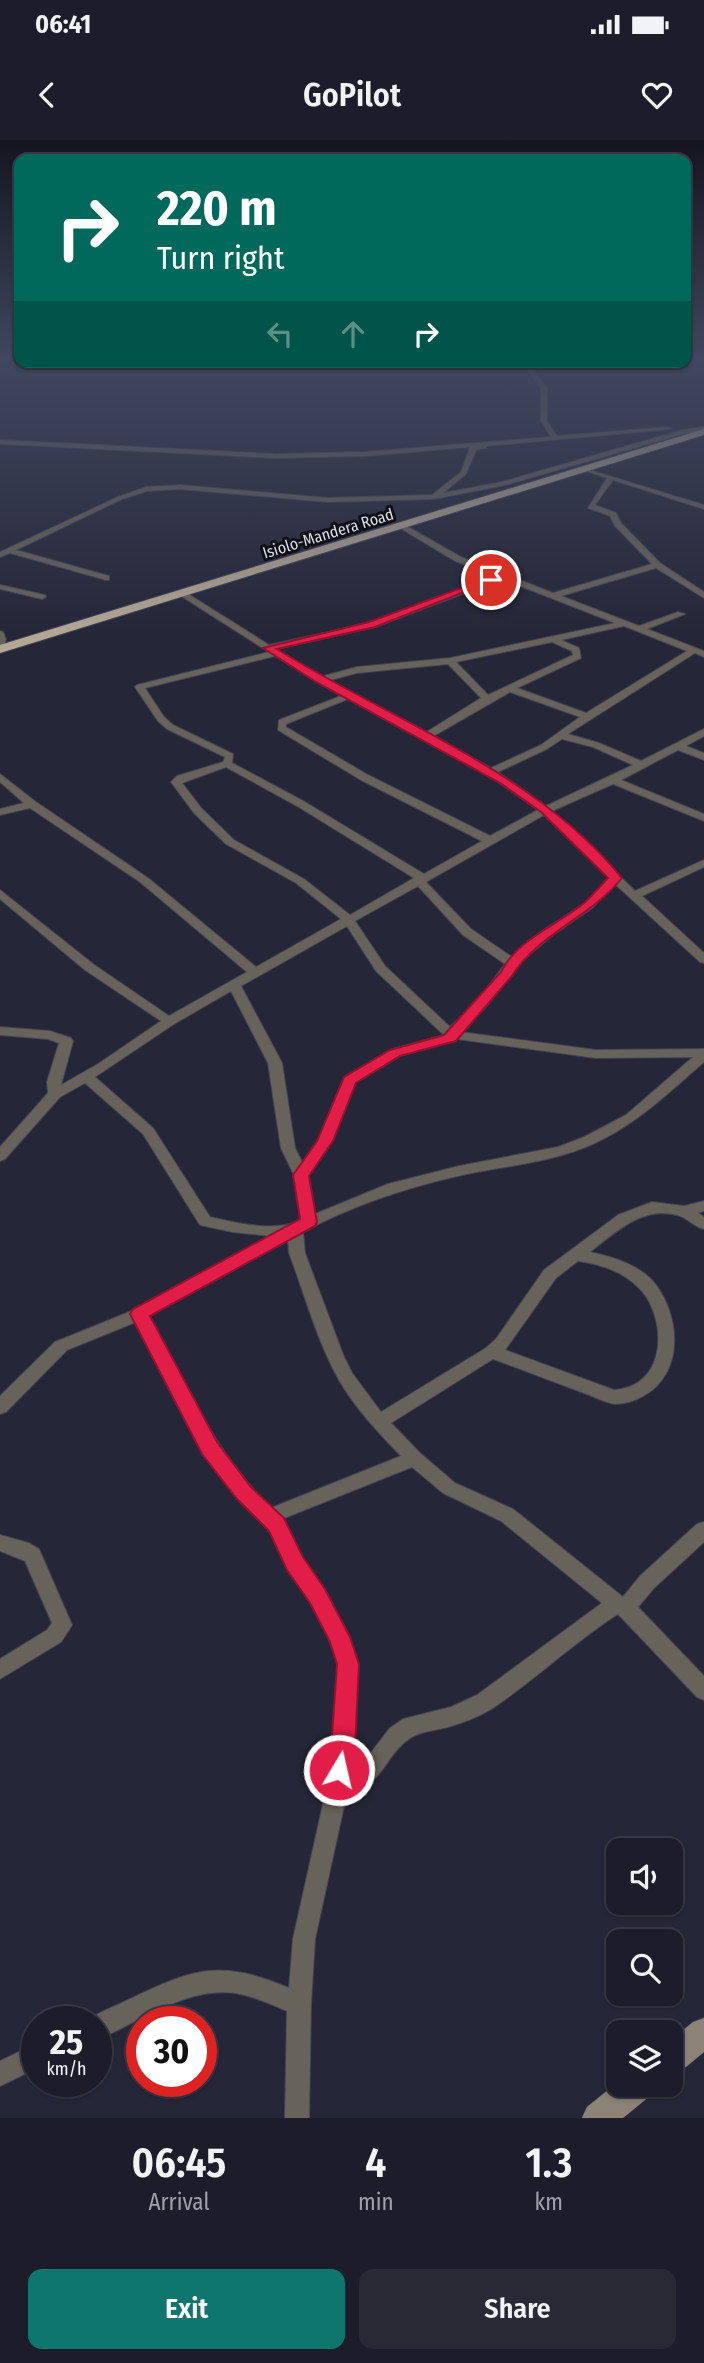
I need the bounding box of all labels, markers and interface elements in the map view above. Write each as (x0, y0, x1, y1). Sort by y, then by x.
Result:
text: 06:41 (35, 9, 91, 40)
icon: back (28, 76, 66, 114)
text: GoPilot (303, 76, 401, 114)
icon: heart (638, 76, 676, 114)
text: 220 m (157, 179, 277, 238)
icon: right (42, 182, 133, 273)
text: Turn right (157, 239, 284, 277)
icon: left (261, 315, 299, 353)
icon: ahead (334, 315, 372, 353)
icon: right (407, 315, 445, 353)
street label: Isiolo-Mandera Road (260, 505, 396, 562)
pin (461, 550, 521, 610)
icon: arrive (472, 561, 510, 599)
position arrow (302, 1733, 376, 1807)
map controls (606, 1838, 683, 2097)
button: sound (606, 1838, 683, 1915)
button: search (606, 1929, 683, 2006)
speed limit sign: 30 (126, 2006, 217, 2097)
button: layers (606, 2020, 683, 2097)
text: 25 (50, 2021, 83, 2063)
text: km/h (46, 2058, 87, 2080)
text: 06:45 (132, 2138, 226, 2188)
text: 4 (365, 2138, 386, 2188)
text: 1.3 (525, 2138, 572, 2188)
text: Arrival (148, 2188, 209, 2216)
text: min (358, 2188, 394, 2216)
text: km (535, 2188, 563, 2216)
button: Exit (28, 2269, 345, 2349)
button: Share (359, 2269, 676, 2349)

